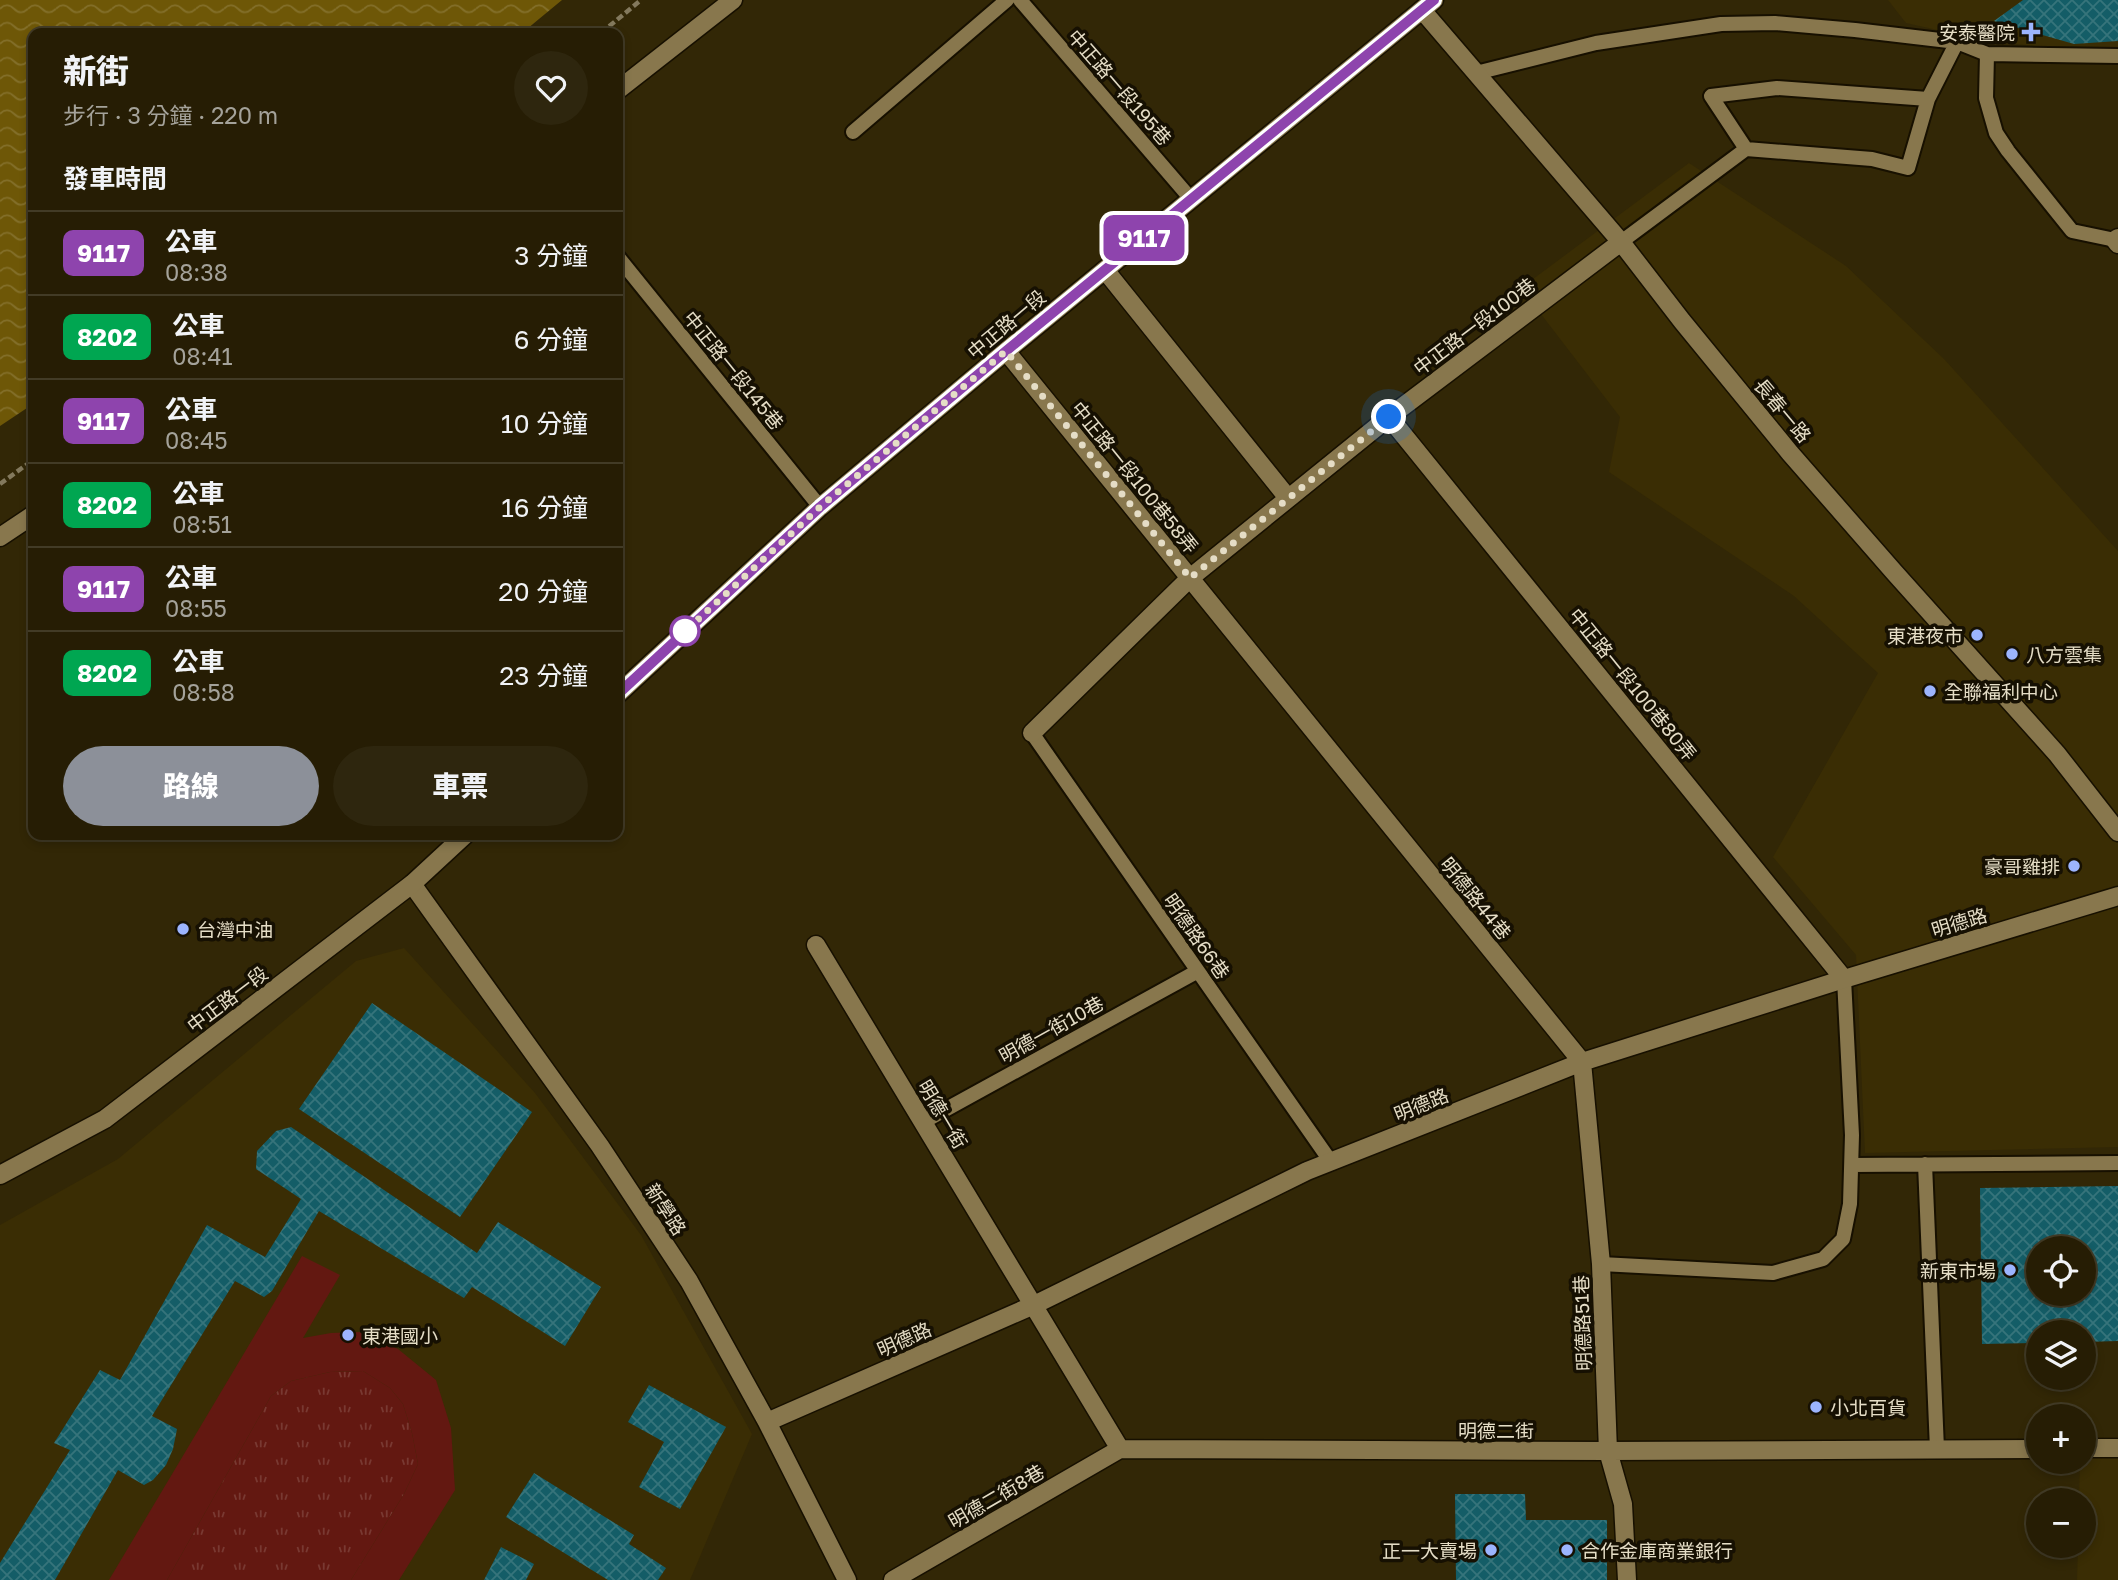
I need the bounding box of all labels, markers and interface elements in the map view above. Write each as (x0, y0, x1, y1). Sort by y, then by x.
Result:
place label: 安泰醫院 (1939, 21, 2015, 44)
marker: 安泰醫院 (2021, 22, 2041, 42)
street label: 中正路一段195巷 (1064, 24, 1176, 150)
text: 新街 (63, 51, 129, 90)
button: heart (514, 51, 588, 125)
text: 步行 · 3 分鐘 · 220 m (63, 101, 278, 129)
text: 發車時間 (63, 163, 167, 194)
line badge: 9117 (1095, 215, 1193, 261)
text: 9117 (1117, 223, 1171, 252)
text: 公車 (165, 226, 217, 257)
text: 9117 (77, 238, 130, 267)
text: 3 分鐘 (514, 240, 588, 271)
text: 08:38 (165, 258, 228, 286)
street label: 中正路一段100巷 (1408, 273, 1540, 379)
street label: 中正路一段 (962, 285, 1050, 363)
street label: 中正路一段145巷 (679, 306, 789, 434)
text: 公車 (172, 310, 224, 341)
text: 8202 (77, 322, 137, 351)
text: 6 分鐘 (514, 324, 588, 355)
text: 08:41 (172, 342, 233, 370)
street label: 長春一路 (1750, 373, 1816, 447)
text: 公車 (165, 394, 217, 425)
street label: 中正路一段100巷58弄 (1067, 397, 1203, 557)
your location (1371, 399, 1406, 434)
text: 9117 (77, 406, 130, 435)
text: 10 分鐘 (501, 408, 588, 439)
text: 08:45 (165, 426, 228, 454)
text: 公車 (172, 478, 224, 509)
text: 8202 (77, 490, 137, 519)
text: 16 分鐘 (501, 492, 588, 523)
text: 08:51 (172, 510, 232, 538)
text: 公車 (165, 562, 217, 593)
text: 9117 (77, 574, 130, 603)
text: 20 分鐘 (498, 576, 588, 607)
text: 08:55 (165, 594, 227, 622)
street label: 中正路一段100巷80弄 (1565, 603, 1701, 765)
unlabelled marker (670, 616, 700, 646)
place label: 東港夜市 (1887, 624, 1963, 647)
marker: 東港夜市 (1969, 627, 1985, 643)
place label: 八方雲集 (2026, 643, 2102, 666)
text: 公車 (172, 646, 224, 677)
marker: 八方雲集 (2004, 646, 2020, 662)
text: 8202 (77, 658, 137, 687)
text: 23 分鐘 (499, 660, 588, 691)
text: 08:58 (172, 678, 235, 706)
place label: 全聯福利中心 (1944, 680, 2058, 703)
marker: 全聯福利中心 (1922, 683, 1938, 699)
button: 路線 (63, 746, 319, 826)
button: 車票 (333, 746, 588, 826)
street label: 明德路44巷 (1436, 852, 1516, 944)
place label: 豪哥雞排 (1984, 855, 2060, 878)
marker: 豪哥雞排 (2066, 858, 2082, 874)
street label: 明德路66巷 (1159, 889, 1235, 983)
street label: 明德路 (1928, 903, 1990, 941)
place label: 台灣中油 (197, 918, 273, 941)
marker: 台灣中油 (175, 921, 191, 937)
street label: 中正路一段 (182, 961, 272, 1037)
street label: 明德一街10巷 (995, 991, 1107, 1067)
street label: 明德一街 (914, 1075, 972, 1153)
street label: 明德路 (1390, 1083, 1452, 1125)
street label: 新學路 (641, 1179, 691, 1239)
map controls (2026, 1236, 2096, 1558)
button: locate (2026, 1236, 2096, 1306)
place label: 新東市場 (1920, 1259, 1996, 1282)
marker: 新東市場 (2002, 1262, 2018, 1278)
street label: 明德路51巷 (1569, 1275, 1595, 1371)
street label: 明德路 (873, 1317, 935, 1361)
button: layers (2026, 1320, 2096, 1390)
place label: 東港國小 (362, 1324, 438, 1347)
marker: 東港國小 (340, 1327, 356, 1343)
place label: 小北百貨 (1830, 1396, 1906, 1419)
marker: 小北百貨 (1808, 1399, 1824, 1415)
button: + (2026, 1404, 2096, 1474)
street label: 明德二街 (1458, 1419, 1534, 1442)
street label: 明德二街8巷 (944, 1459, 1048, 1533)
button: − (2026, 1488, 2096, 1558)
place label: 正一大賣場 (1382, 1539, 1477, 1562)
place label: 合作金庫商業銀行 (1581, 1539, 1733, 1562)
marker: 正一大賣場 (1483, 1542, 1499, 1558)
marker: 合作金庫商業銀行 (1559, 1542, 1575, 1558)

